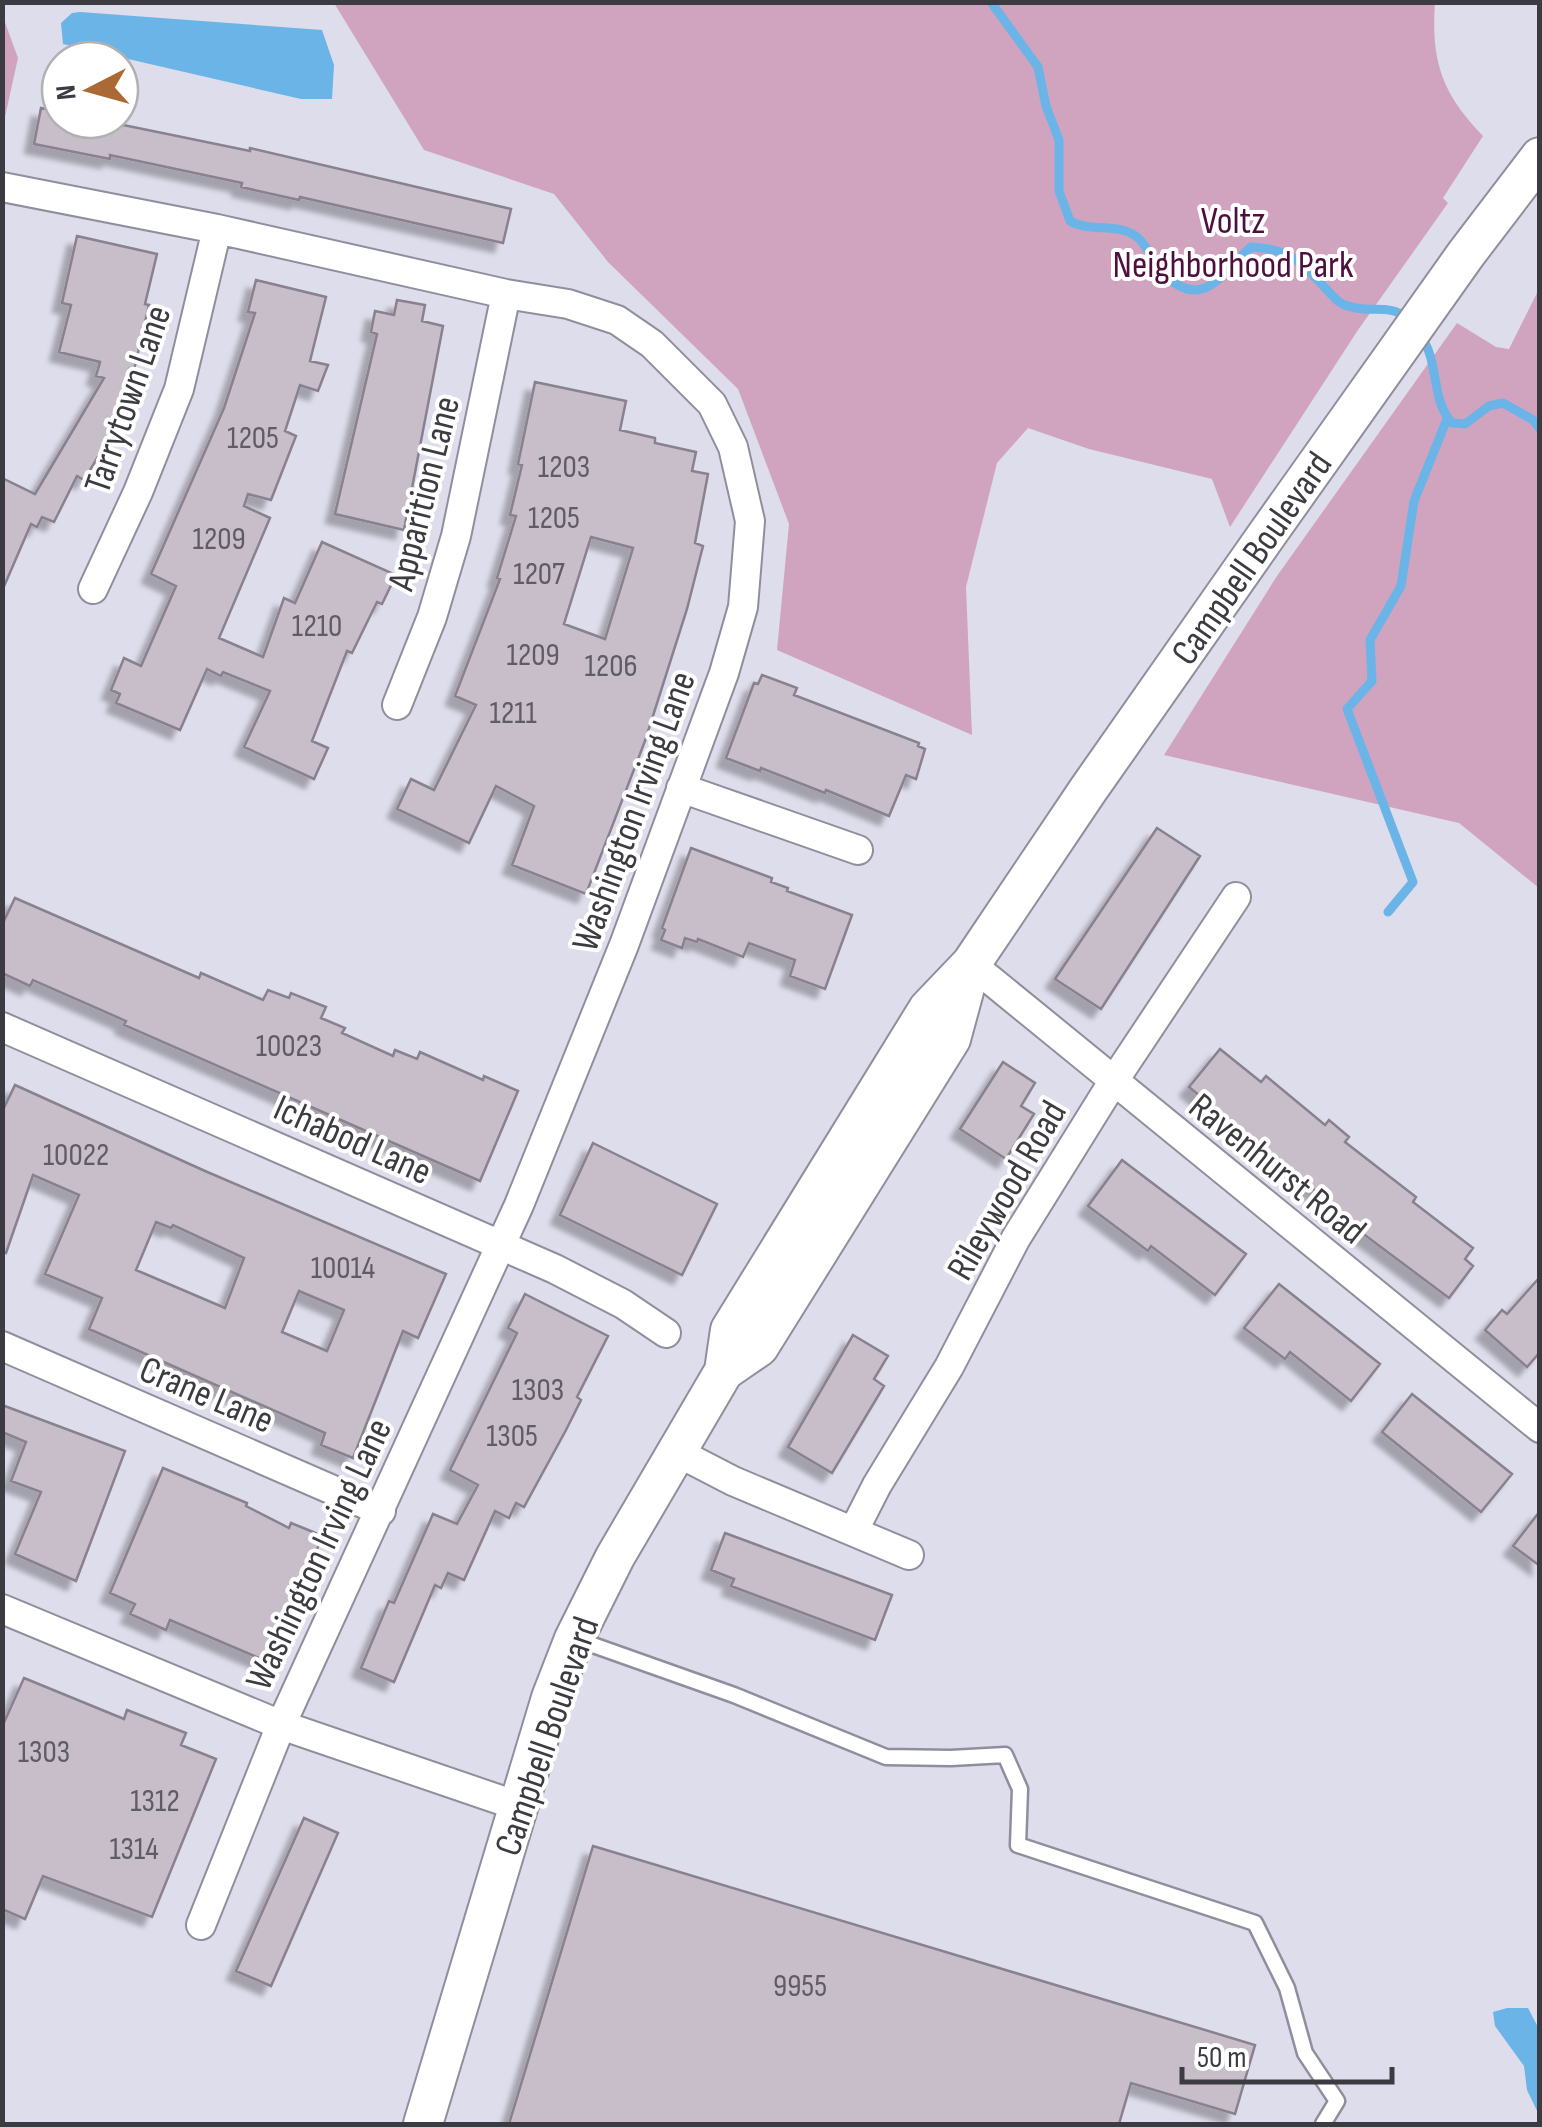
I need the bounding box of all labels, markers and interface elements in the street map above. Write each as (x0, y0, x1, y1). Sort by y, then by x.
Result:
north arrow (40, 40, 140, 140)
text: N (49, 83, 84, 102)
park label: Voltz Neighborhood Park (1113, 199, 1354, 288)
street label: Tarrytown Lane (75, 300, 182, 499)
street label: Apparition Lane (378, 392, 470, 596)
house number: 1205 (227, 419, 279, 458)
street label: Campbell Boulevard (1162, 444, 1342, 674)
house number: 1203 (538, 448, 590, 487)
house number: 1205 (528, 499, 580, 538)
house number: 1209 (192, 520, 246, 559)
house number: 1207 (513, 555, 565, 594)
house number: 1210 (292, 607, 342, 646)
house number: 1209 (506, 636, 560, 675)
house number: 1206 (584, 647, 638, 686)
street label: Washington Irving Lane (563, 666, 706, 957)
house number: 1211 (489, 694, 537, 733)
house number: 10023 (256, 1027, 322, 1066)
street label: Ravenhurst Road (1180, 1084, 1375, 1254)
street label: Ichabod Lane (267, 1086, 438, 1195)
street label: Rileywood Road (938, 1093, 1077, 1288)
house number: 10022 (43, 1136, 109, 1175)
house number: 10014 (311, 1249, 375, 1288)
street label: Crane Lane (133, 1347, 280, 1444)
house number: 1303 (512, 1371, 564, 1410)
street label: Washington Irving Lane (237, 1412, 402, 1698)
house number: 1305 (486, 1417, 538, 1456)
street label: Campbell Boulevard (486, 1611, 609, 1862)
house number: 1303 (18, 1733, 70, 1772)
house number: 1312 (130, 1782, 180, 1821)
house number: 1314 (109, 1830, 159, 1869)
house number: 9955 (773, 1967, 827, 2006)
scale bar (1182, 2022, 1392, 2084)
text: 50 m (1197, 2040, 1246, 2076)

